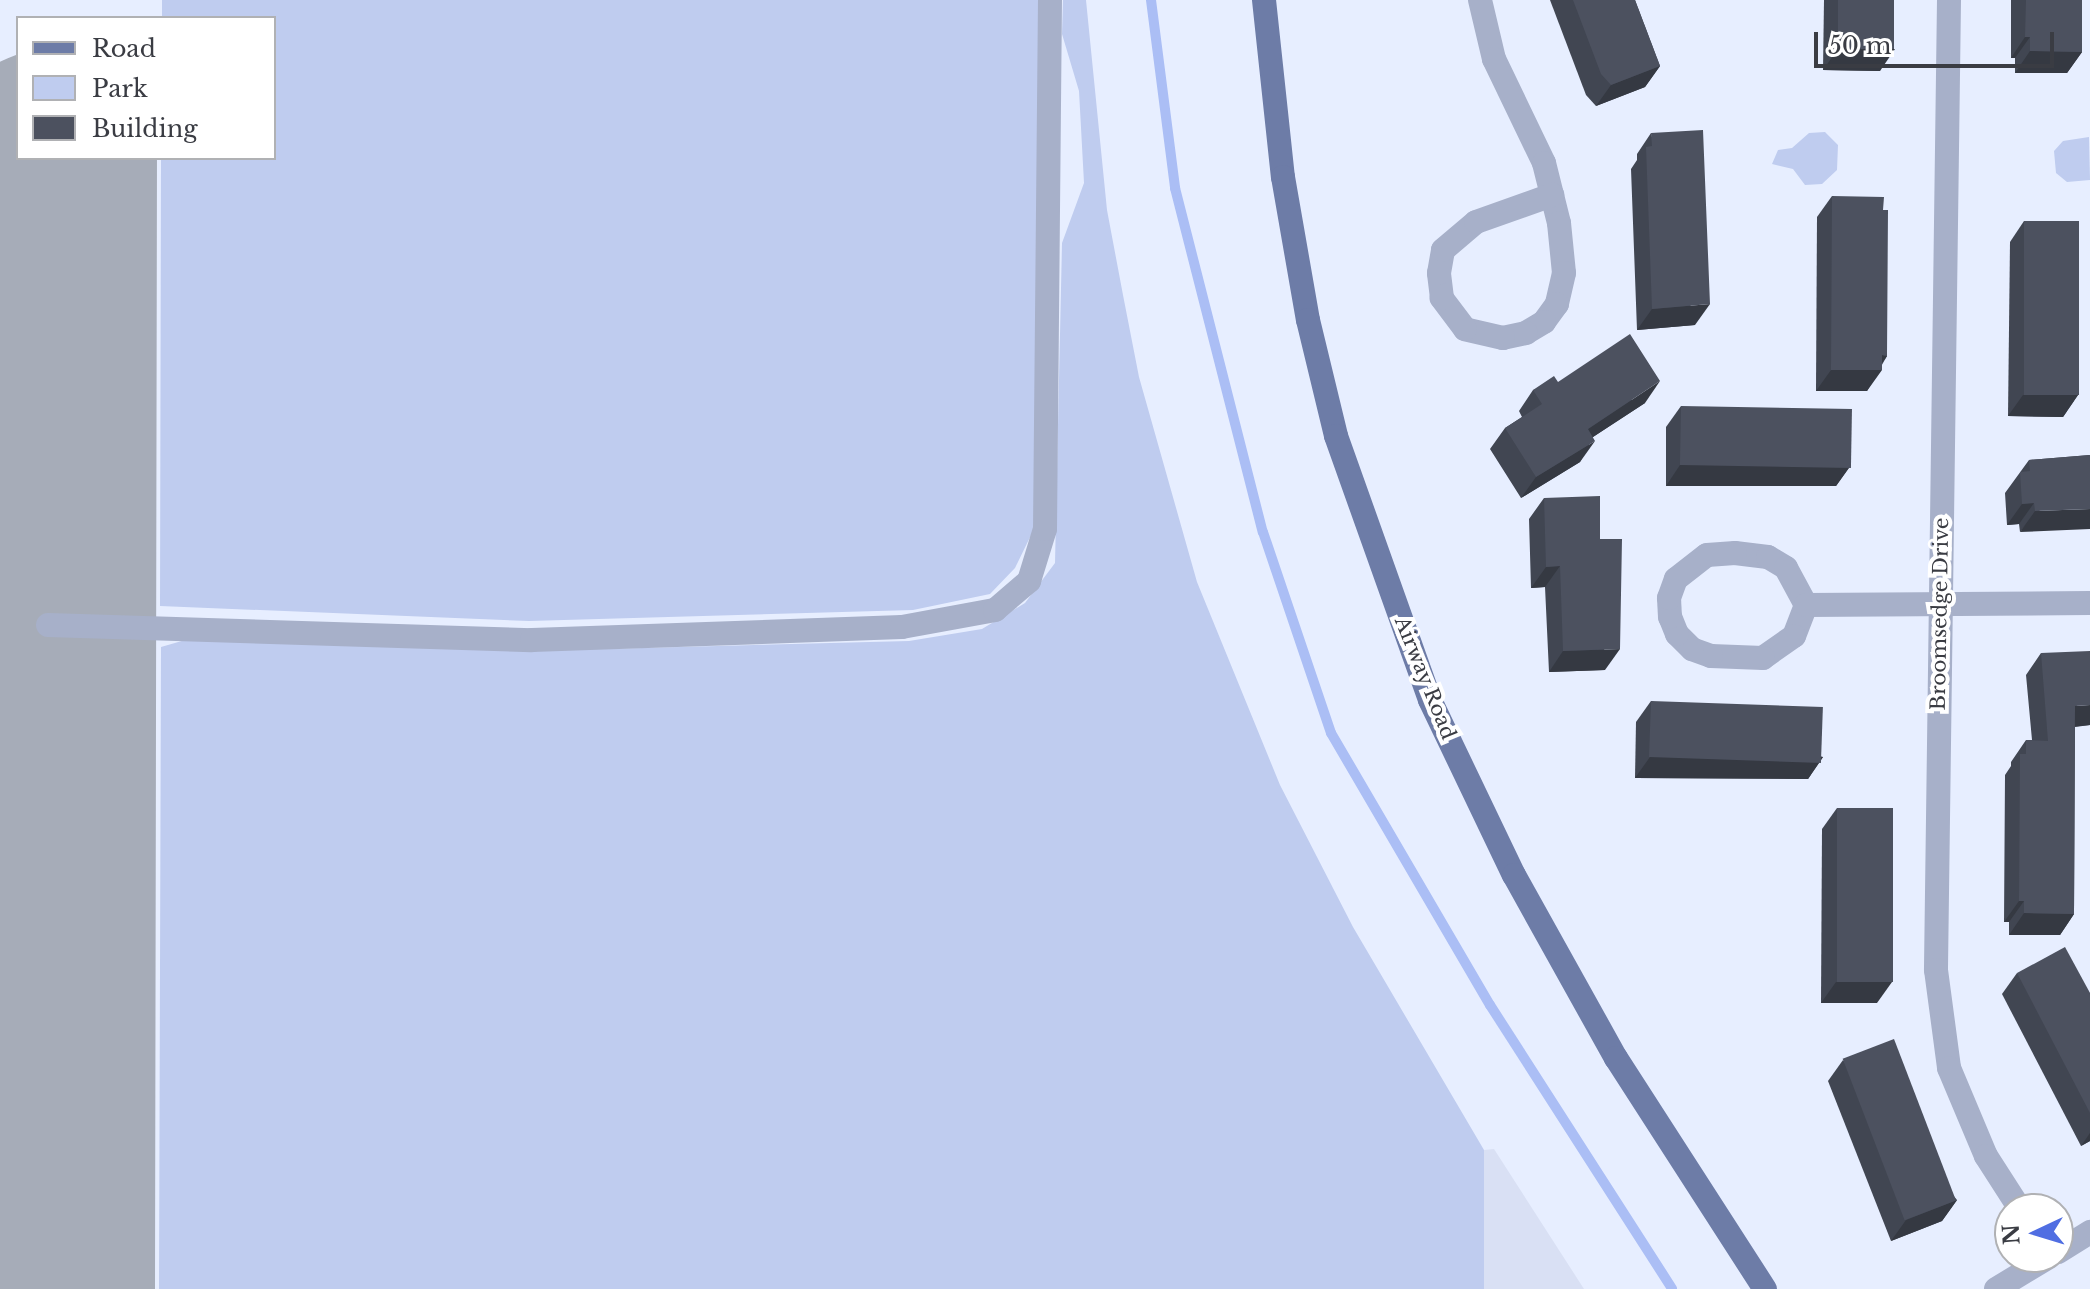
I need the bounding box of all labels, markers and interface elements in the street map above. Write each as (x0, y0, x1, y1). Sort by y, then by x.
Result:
legend (16, 16, 276, 160)
scale bar (1818, 16, 2058, 66)
text: 50 m (1828, 31, 1891, 60)
text: Road (92, 34, 156, 63)
text: Park (92, 74, 148, 103)
text: Building (92, 114, 198, 143)
street label: Broomsedge Drive (1926, 518, 1954, 710)
street label: Airway Road (1389, 613, 1461, 743)
north arrow (1994, 1193, 2074, 1273)
text: N (1997, 1223, 2026, 1246)

